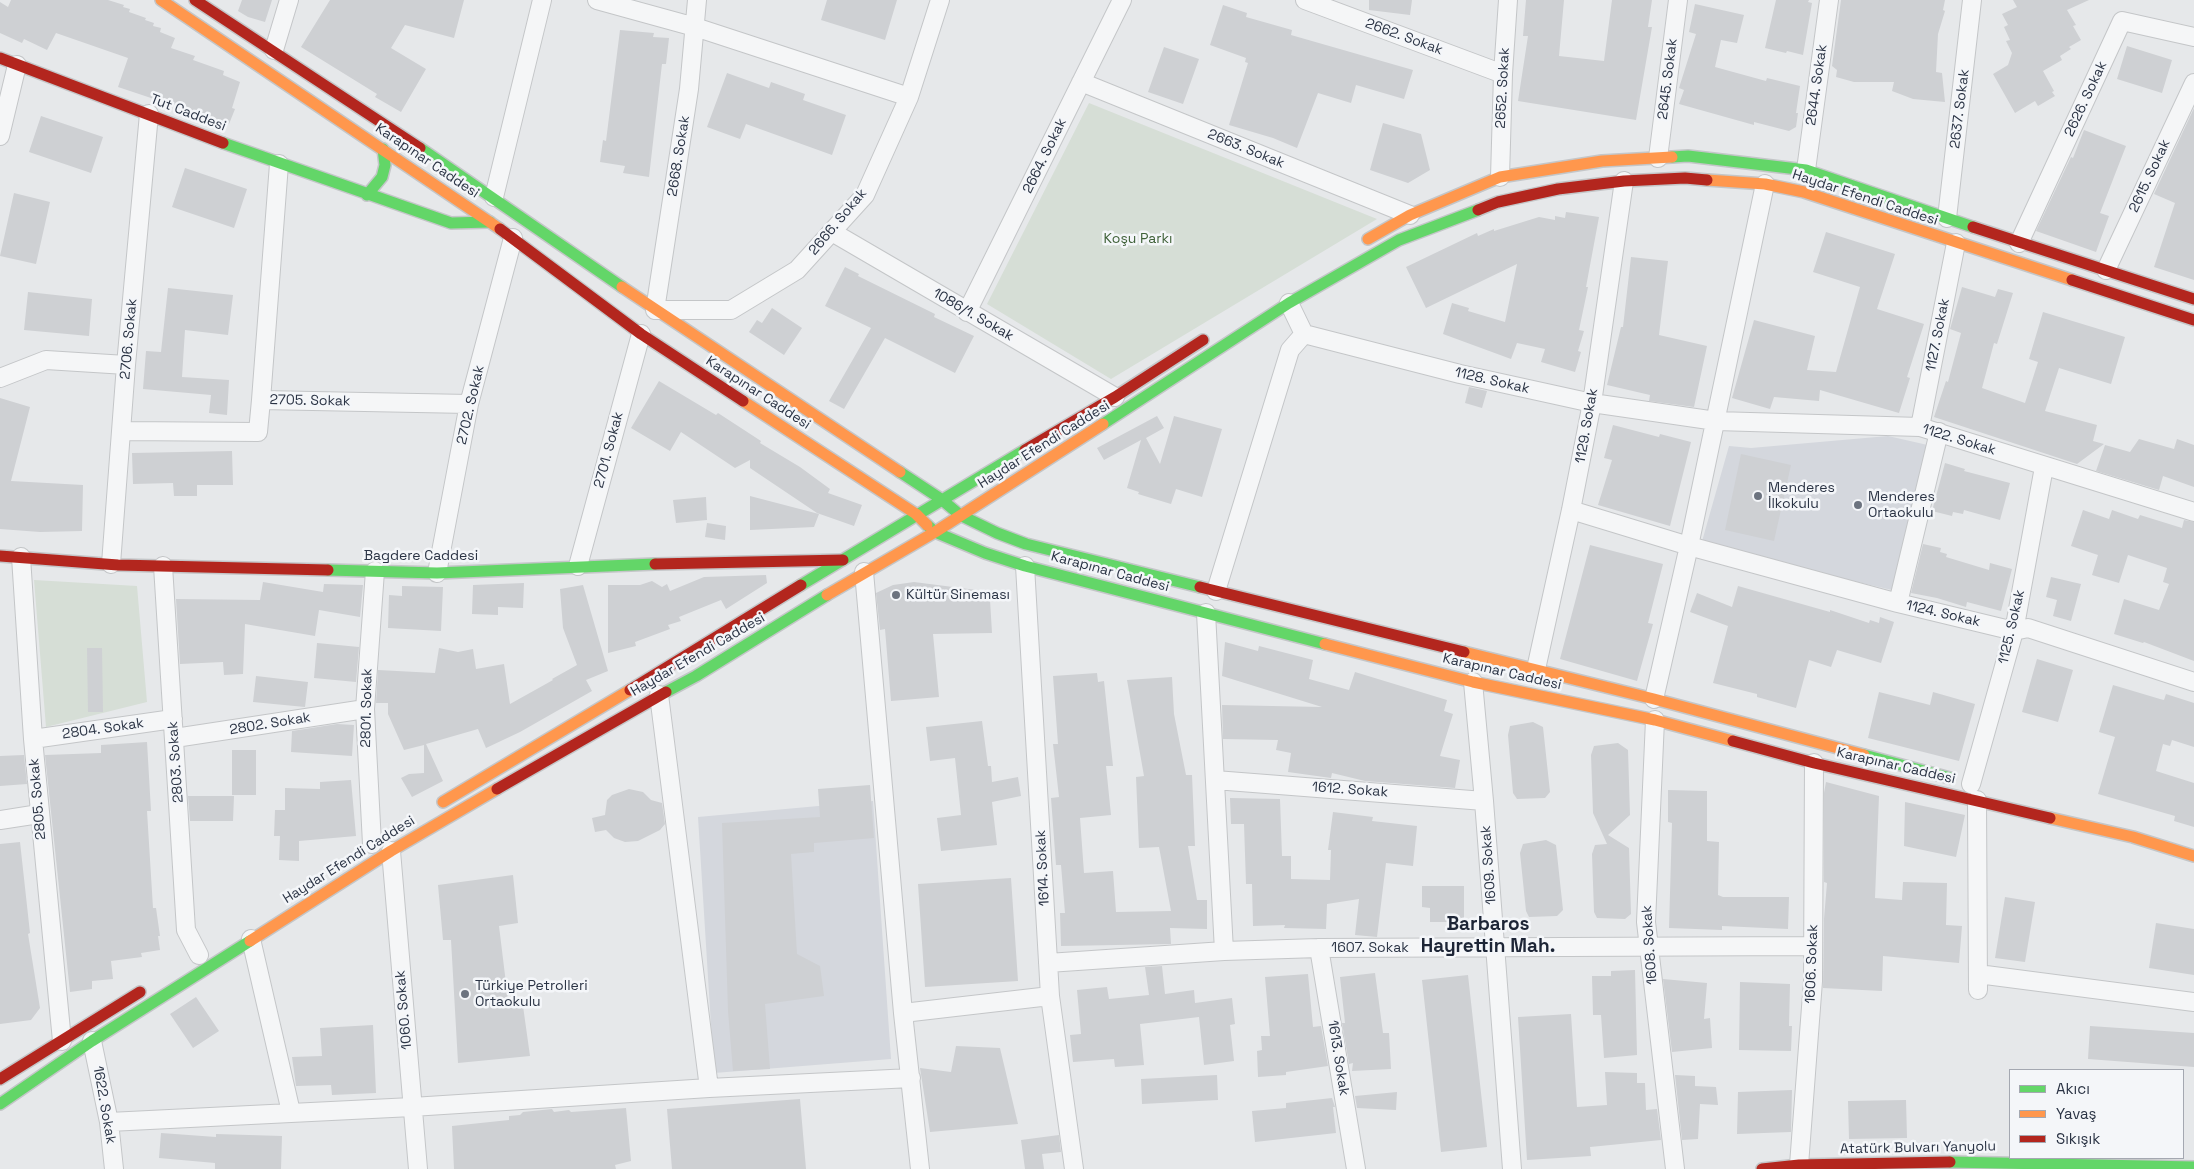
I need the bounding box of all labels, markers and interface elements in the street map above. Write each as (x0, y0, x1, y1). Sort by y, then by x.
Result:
street label: 2662. Sokak (1363, 15, 1445, 59)
street label: 2645. Sokak (1655, 38, 1681, 120)
street label: 2644. Sokak (1803, 43, 1831, 127)
street label: 2652. Sokak (1492, 47, 1514, 129)
street label: 2626. Sokak (2061, 59, 2111, 139)
street label: 2637. Sokak (1947, 68, 1973, 150)
street label: Tut Caddesi (148, 91, 228, 135)
street label: 2668. Sokak (664, 114, 694, 198)
street label: 2664. Sokak (1020, 116, 1070, 196)
street label: Karapınar Caddesi (372, 120, 482, 202)
street label: 2663. Sokak (1205, 126, 1287, 172)
street label: 2615. Sokak (2126, 137, 2174, 215)
street label: Haydar Efendi Caddesi (1790, 166, 1940, 230)
street label: 2666. Sokak (805, 185, 871, 259)
park label: Koşu Parkı (1104, 231, 1172, 247)
street label: 1086/1. Sokak (930, 285, 1016, 345)
street label: 1127. Sokak (1923, 297, 1953, 373)
street label: 2706. Sokak (117, 298, 141, 380)
street label: Karapınar Caddesi (702, 353, 814, 433)
street label: 2702. Sokak (454, 364, 488, 446)
street label: 1128. Sokak (1453, 364, 1531, 398)
street label: 1129. Sokak (1572, 387, 1602, 465)
street label: 2705. Sokak (269, 392, 351, 410)
street label: Haydar Efendi Caddesi (975, 398, 1113, 492)
street label: 2701. Sokak (591, 410, 627, 490)
street label: 1122. Sokak (1920, 421, 1998, 459)
place label: Menderes İlkokulu (1768, 480, 1835, 512)
place label: Menderes Ortaokulu (1868, 489, 1935, 522)
marker: Menderes İlkokulu (1752, 490, 1764, 502)
marker: Menderes Ortaokulu (1852, 499, 1864, 511)
street label: Bagdere Caddesi (364, 548, 478, 564)
street label: Karapınar Caddesi (1049, 548, 1171, 596)
place label: Kültür Sineması (906, 587, 1010, 603)
street label: 1125. Sokak (1995, 588, 2029, 666)
marker: Kültür Sineması (890, 589, 902, 601)
street label: 1124. Sokak (1904, 597, 1982, 631)
street label: Haydar Efendi Caddesi (628, 610, 768, 700)
street label: Karapınar Caddesi (1441, 650, 1563, 694)
street label: 2801. Sokak (358, 668, 376, 748)
street label: 2802. Sokak (228, 709, 312, 739)
street label: 2804. Sokak (61, 715, 145, 743)
street label: 2803. Sokak (165, 721, 187, 803)
street label: Karapınar Caddesi (1835, 744, 1957, 788)
street label: 2805. Sokak (26, 757, 50, 841)
street label: 1612. Sokak (1311, 779, 1389, 801)
street label: Haydar Efendi Caddesi (280, 813, 418, 907)
street label: 1609. Sokak (1478, 825, 1500, 905)
street label: 1614. Sokak (1033, 829, 1053, 907)
street label: 1608. Sokak (1639, 905, 1661, 985)
district label: Barbaros Hayrettin Mah. (1421, 914, 1555, 958)
street label: 1606. Sokak (1802, 924, 1822, 1004)
street label: 1607. Sokak (1331, 940, 1409, 956)
street label: 1060. Sokak (392, 970, 416, 1050)
place label: Türkiye Petrolleri Ortaokulu (475, 978, 588, 1010)
marker: Türkiye Petrolleri Ortaokulu (459, 988, 471, 1000)
street label: 1613. Sokak (1324, 1019, 1352, 1097)
street label: 1622. Sokak (89, 1065, 119, 1145)
legend (2009, 1069, 2184, 1159)
text: Akıcı (2056, 1079, 2090, 1098)
text: Yavaş (2056, 1104, 2096, 1123)
text: Sıkışık (2056, 1129, 2100, 1148)
street label: Atatürk Bulvarı Yanyolu (1840, 1138, 1996, 1158)

